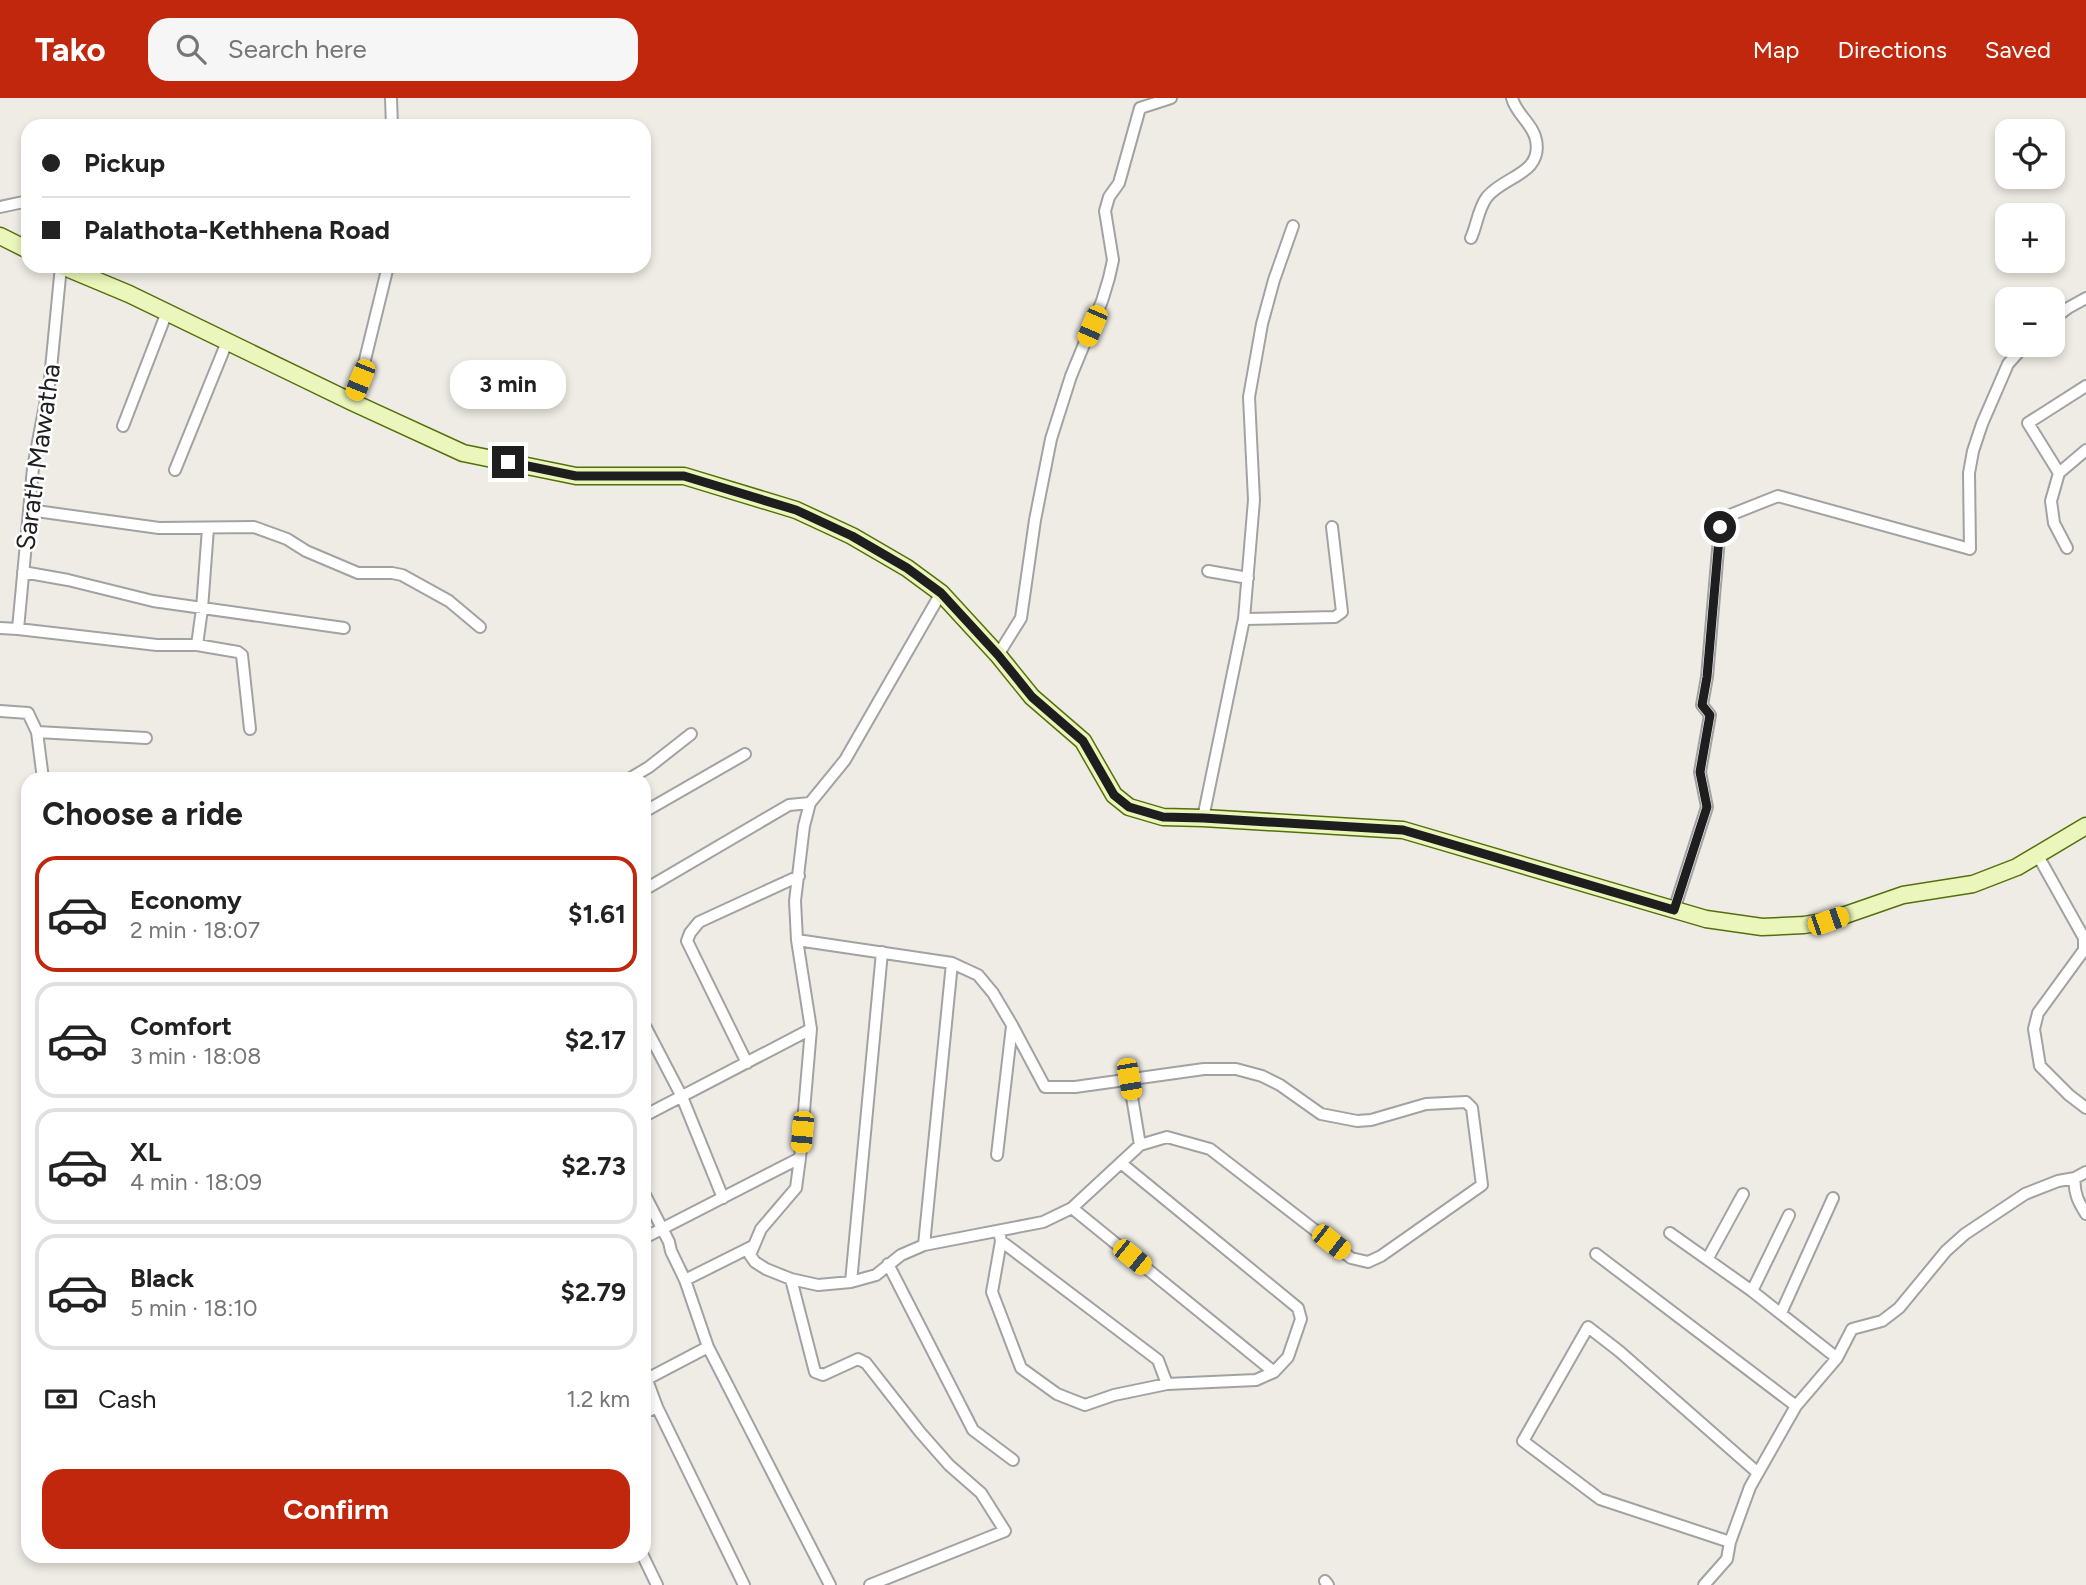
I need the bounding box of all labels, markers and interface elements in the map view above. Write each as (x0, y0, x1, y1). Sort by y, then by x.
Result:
search box (148, 18, 638, 81)
text: Tako (35, 30, 106, 69)
icon: search (172, 30, 210, 68)
text: Search here (228, 33, 367, 65)
text: Map (1753, 35, 1799, 64)
text: Directions (1837, 35, 1947, 64)
text: Saved (1985, 35, 2051, 64)
map controls (1995, 119, 2065, 357)
button: locate (1995, 119, 2065, 189)
text: Pickup (84, 147, 165, 179)
button: + (1995, 203, 2065, 273)
text: Palathota-Kethhena Road (84, 214, 390, 246)
button: − (1995, 287, 2065, 357)
car (1075, 303, 1110, 349)
car (343, 357, 378, 403)
callout: 3 min (450, 360, 566, 410)
street label: Sarath Mawatha (9, 362, 67, 552)
text: 3 min (479, 370, 537, 398)
route end (492, 446, 524, 478)
route start (1704, 511, 1736, 543)
text: Choose a ride (42, 795, 243, 833)
icon: car (46, 883, 109, 946)
text: Economy (130, 884, 242, 916)
text: $1.61 (568, 898, 626, 930)
car (1805, 904, 1852, 938)
text: 2 min · 18:07 (130, 916, 260, 944)
icon: car (46, 1009, 109, 1072)
text: Comfort (130, 1010, 232, 1042)
text: $2.17 (565, 1024, 626, 1056)
text: 3 min · 18:08 (130, 1042, 261, 1070)
car (1116, 1056, 1143, 1102)
car (790, 1110, 815, 1154)
icon: car (46, 1135, 109, 1198)
text: XL (130, 1136, 162, 1168)
text: $2.73 (561, 1150, 626, 1182)
text: 4 min · 18:09 (130, 1168, 262, 1196)
car (1308, 1221, 1355, 1263)
car (1110, 1236, 1155, 1278)
icon: car (46, 1261, 109, 1324)
text: Black (130, 1262, 194, 1294)
text: $2.79 (561, 1276, 626, 1308)
text: 5 min · 18:10 (130, 1294, 258, 1322)
icon: cash (42, 1380, 80, 1418)
text: Cash (98, 1383, 157, 1415)
text: 1.2 km (566, 1385, 630, 1413)
button: Confirm (42, 1469, 630, 1549)

